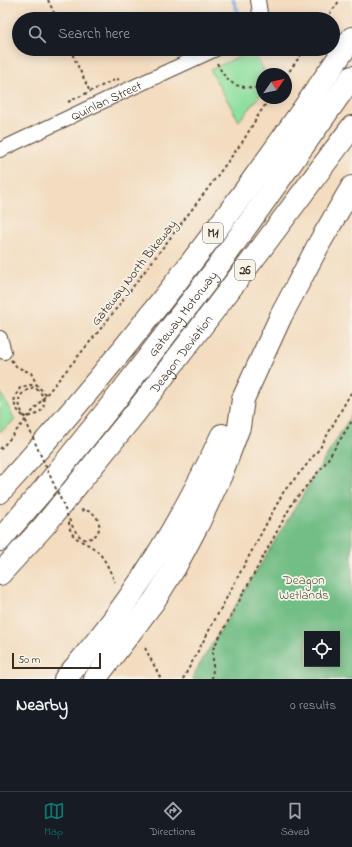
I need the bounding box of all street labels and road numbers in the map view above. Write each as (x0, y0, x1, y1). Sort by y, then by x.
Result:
street label: Quinlan Street (68, 76, 145, 126)
street label: Gateway North Bikeway (87, 216, 183, 331)
road number: M1 (203, 223, 223, 243)
road number: 26 (235, 260, 255, 280)
street label: Gateway Motorway (144, 267, 223, 361)
street label: Deagon Deviation (145, 311, 218, 399)

